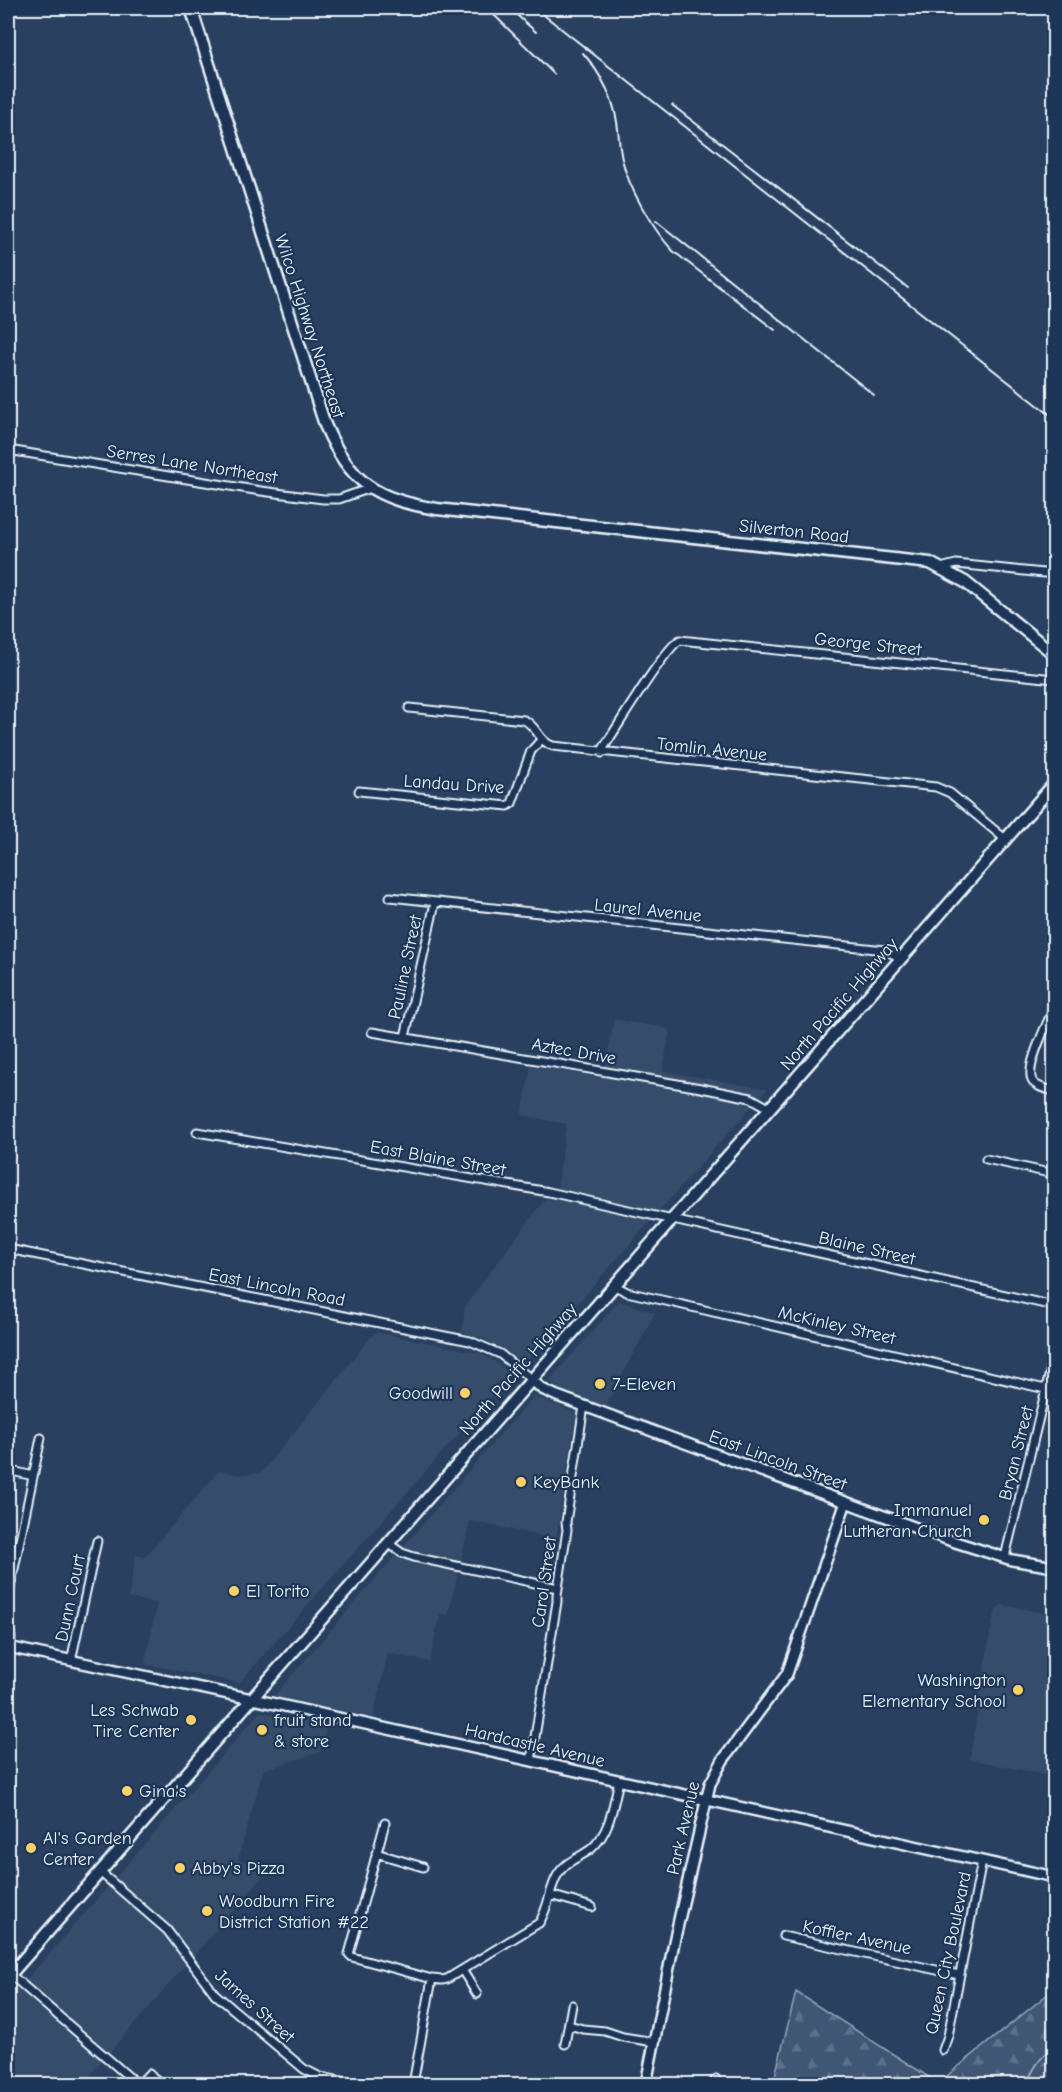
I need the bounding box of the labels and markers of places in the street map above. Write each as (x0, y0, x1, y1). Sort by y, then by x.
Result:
place label: 7-Eleven (612, 1374, 676, 1395)
marker: 7-Eleven (593, 1377, 607, 1391)
place label: Goodwill (389, 1383, 453, 1404)
marker: Goodwill (458, 1386, 472, 1400)
place label: KeyBank (533, 1472, 600, 1493)
marker: KeyBank (514, 1475, 528, 1489)
place label: Immanuel Lutheran Church (843, 1500, 972, 1542)
marker: Immanuel Lutheran Church (977, 1513, 991, 1527)
place label: El Torito (246, 1581, 309, 1602)
marker: El Torito (227, 1584, 241, 1598)
place label: Washington Elementary School (862, 1670, 1006, 1712)
marker: Washington Elementary School (1011, 1683, 1025, 1697)
place label: Les Schwab Tire Center (90, 1700, 180, 1742)
place label: fruit stand & store (273, 1710, 352, 1752)
marker: Les Schwab Tire Center (184, 1713, 198, 1727)
marker: fruit stand & store (255, 1723, 269, 1737)
place label: Gina's (139, 1781, 186, 1802)
marker: Gina's (120, 1784, 134, 1798)
place label: Al's Garden Center (43, 1828, 132, 1870)
marker: Al's Garden Center (24, 1841, 38, 1855)
place label: Abby's Pizza (192, 1858, 285, 1879)
marker: Abby's Pizza (173, 1861, 187, 1875)
place label: Woodburn Fire District Station #22 (219, 1891, 369, 1933)
marker: Woodburn Fire District Station #22 (200, 1904, 214, 1918)

